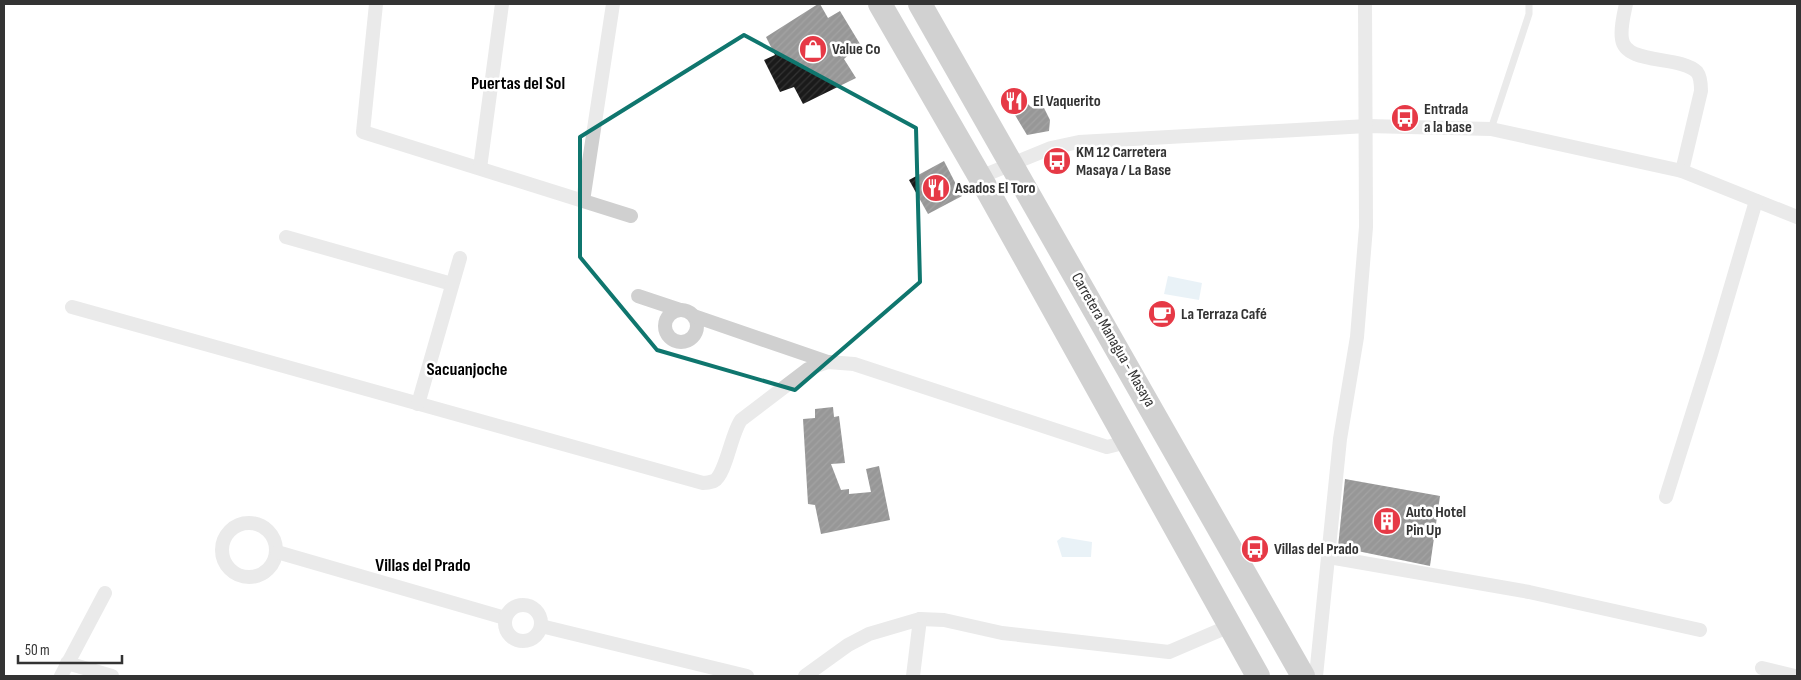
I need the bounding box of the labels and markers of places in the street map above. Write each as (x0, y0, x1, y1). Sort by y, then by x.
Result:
shop icon: Value Co (798, 34, 828, 64)
place label: Value Co (832, 40, 880, 59)
restaurant icon: El Vaquerito (999, 86, 1029, 116)
place label: El Vaquerito (1033, 92, 1101, 111)
place label: Entrada a la base (1424, 100, 1472, 137)
bus stop icon: Entrada a la base (1390, 103, 1420, 133)
place label: KM 12 Carretera Masaya / La Base (1076, 143, 1171, 180)
bus stop icon: KM 12 Carretera Masaya / La Base (1042, 146, 1072, 176)
restaurant icon: Asados El Toro (921, 173, 951, 203)
place label: Asados El Toro (954, 179, 1035, 198)
cafe icon: La Terraza Café (1147, 299, 1177, 329)
place label: La Terraza Café (1181, 305, 1267, 324)
place label: Auto Hotel Pin Up (1405, 503, 1466, 540)
building icon: Auto Hotel Pin Up (1372, 506, 1402, 536)
bus stop icon: Villas del Prado (1240, 534, 1270, 564)
place label: Villas del Prado (1274, 540, 1359, 559)

